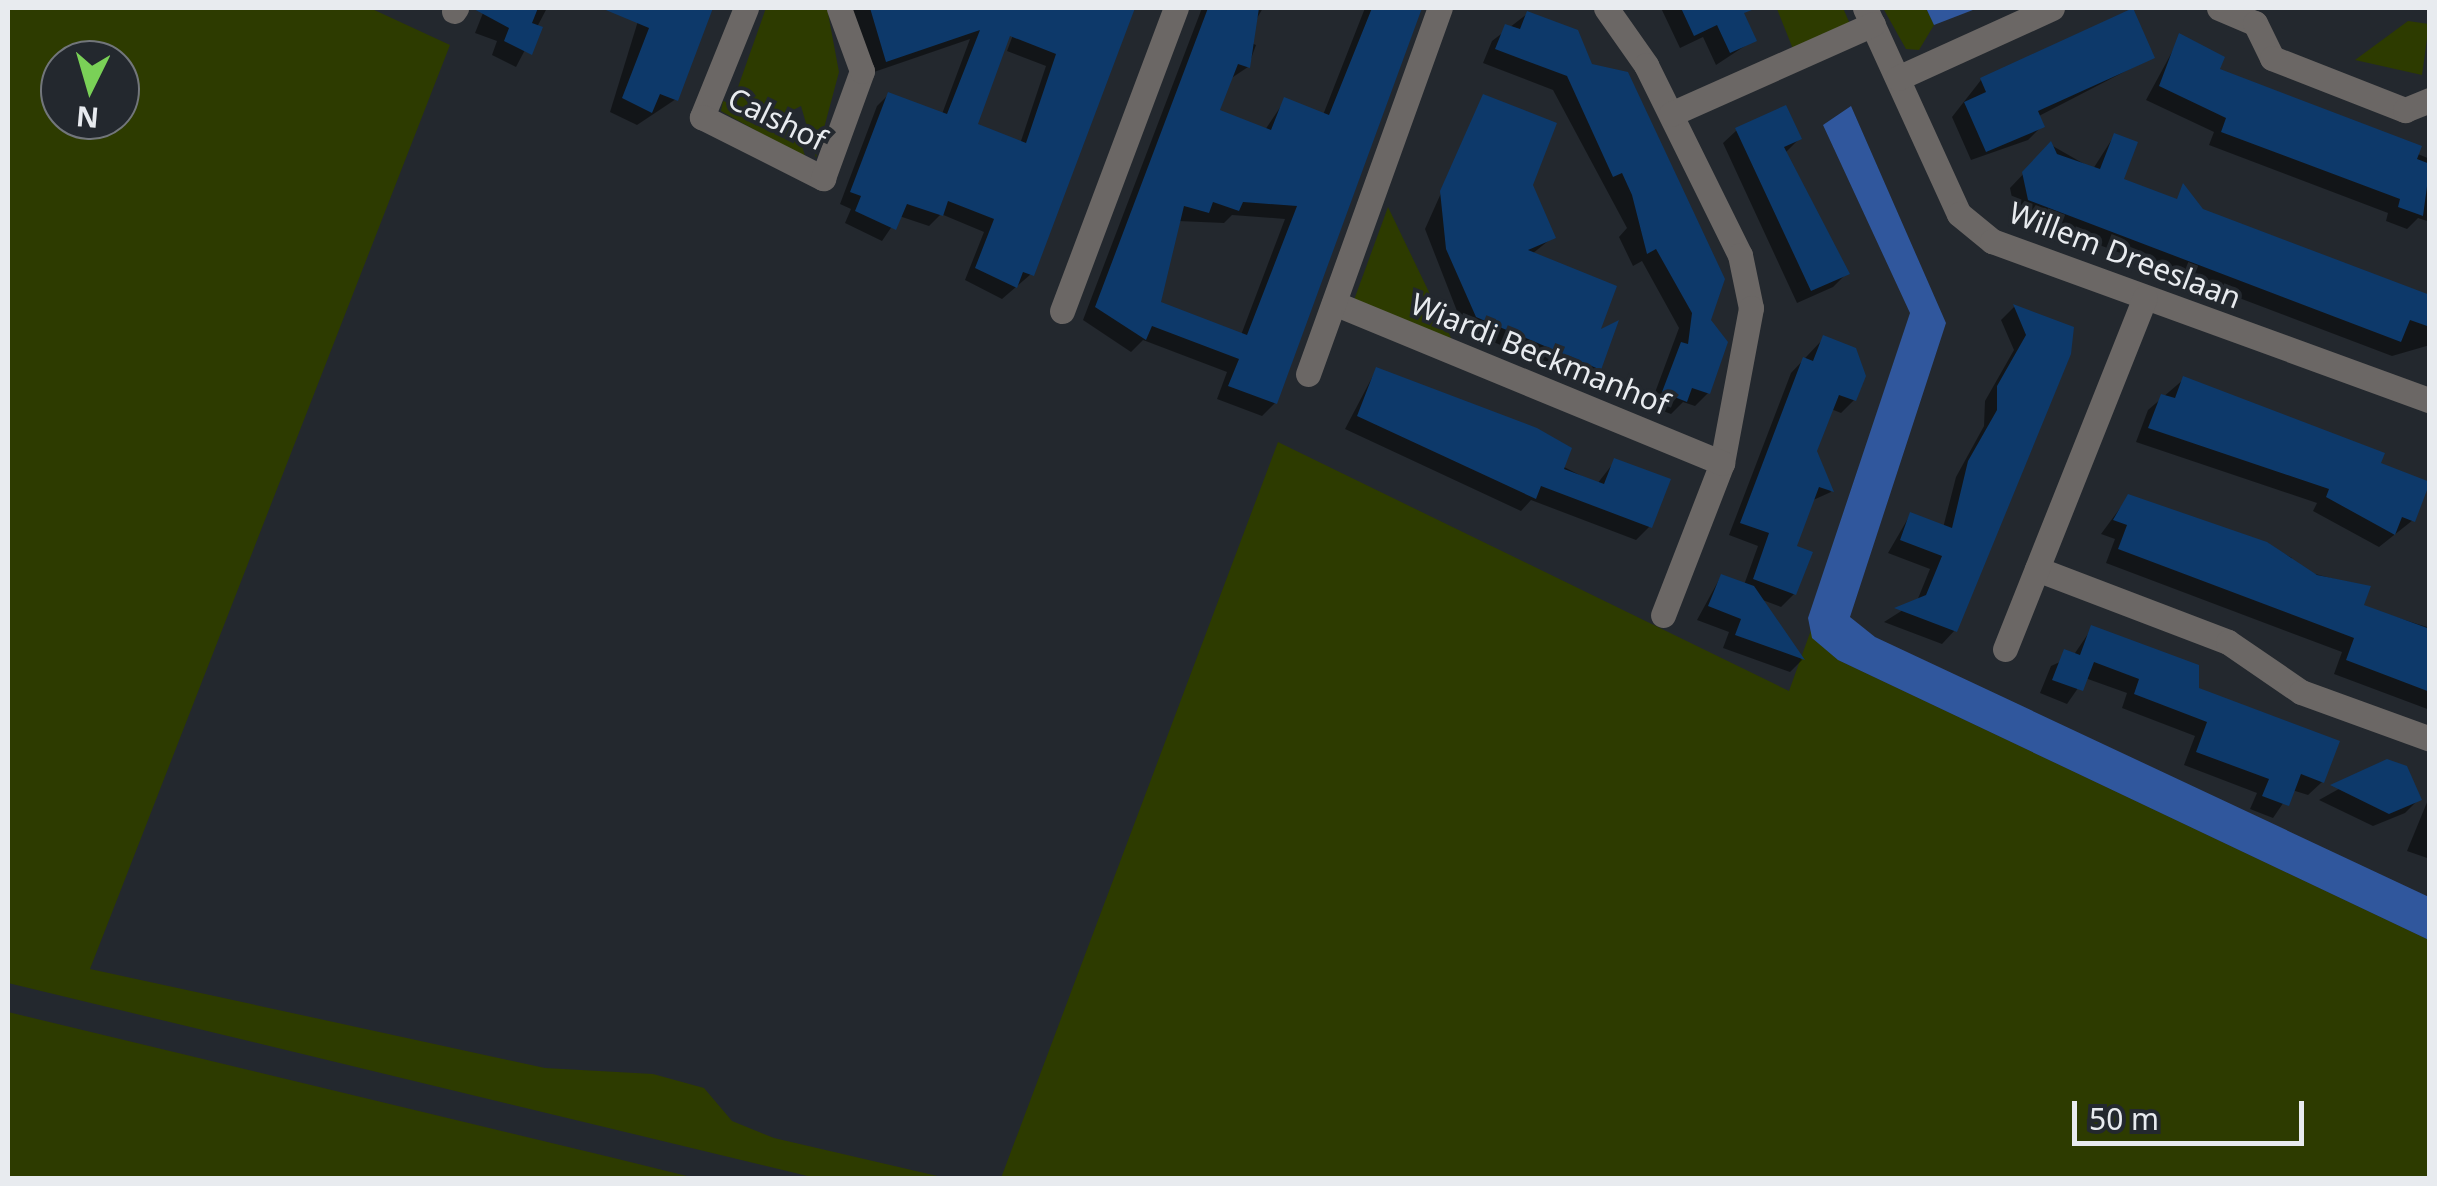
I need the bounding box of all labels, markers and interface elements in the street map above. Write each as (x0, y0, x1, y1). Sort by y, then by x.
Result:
north arrow (40, 40, 140, 140)
street label: Calshof (722, 80, 832, 158)
text: N (75, 98, 101, 138)
street label: Willem Dreeslaan (2004, 194, 2246, 316)
street label: Wiardi Beckmanhof (1406, 286, 1674, 422)
scale bar (2077, 1081, 2310, 1143)
text: 50 m (2089, 1098, 2159, 1139)

